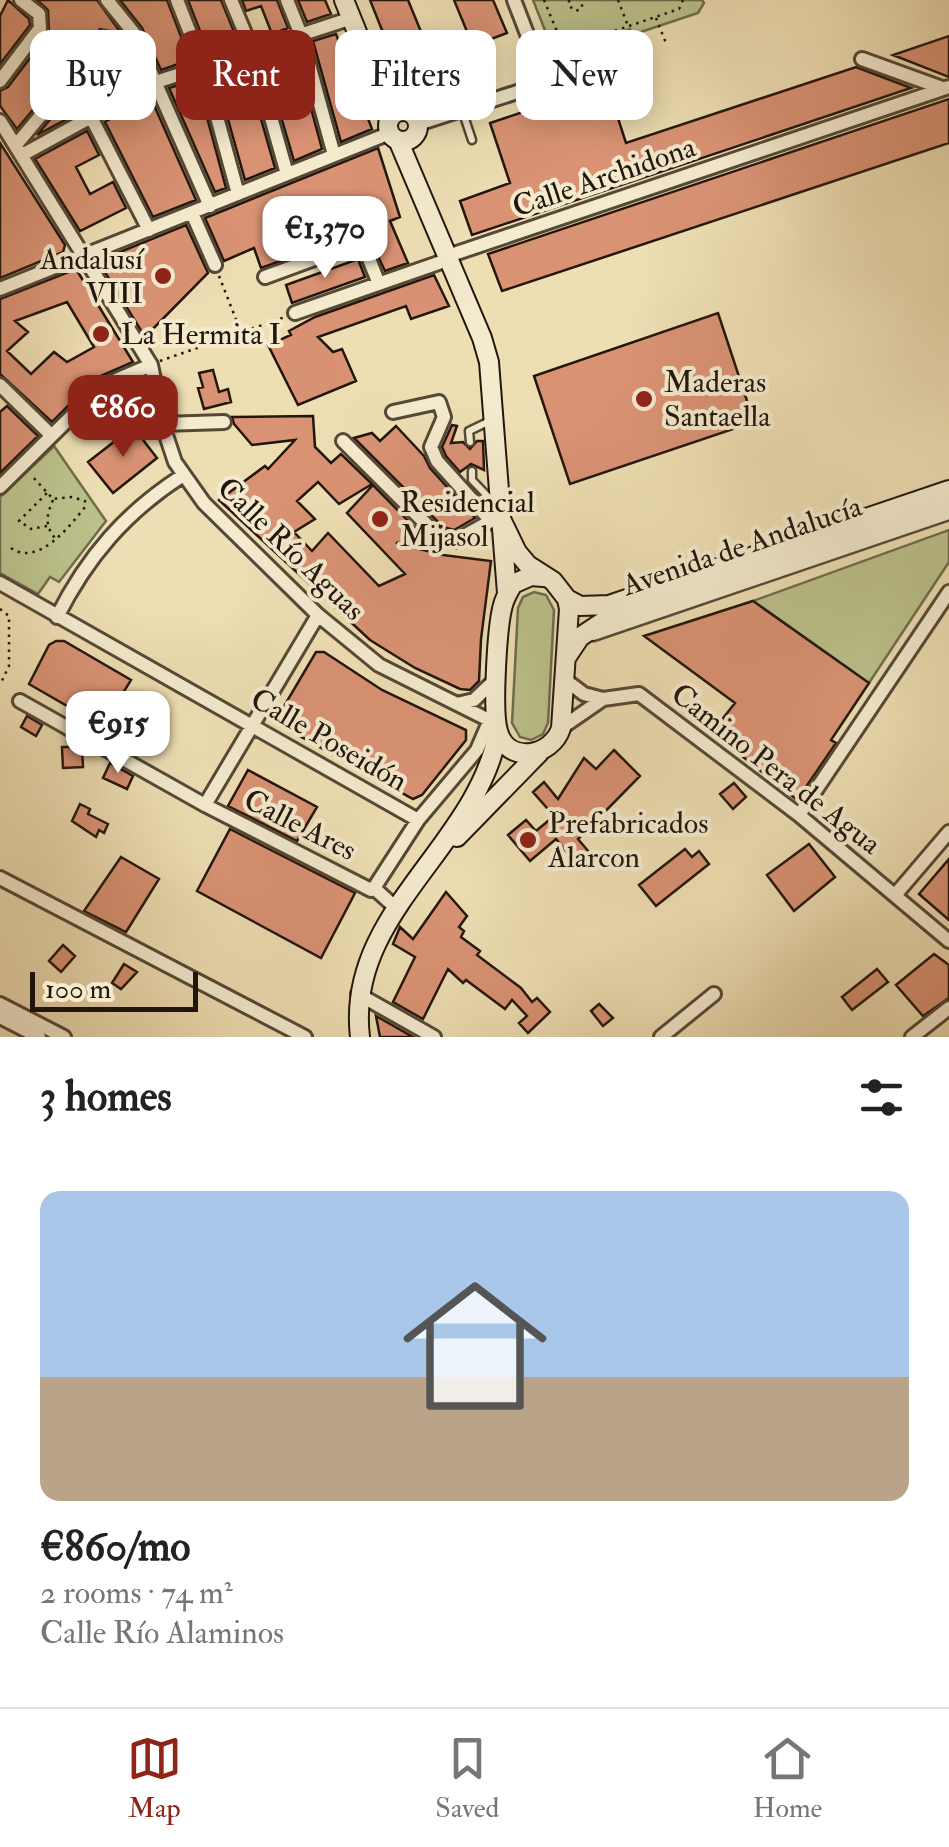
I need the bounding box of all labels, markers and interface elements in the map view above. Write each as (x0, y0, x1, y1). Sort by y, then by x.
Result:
chip: Buy (30, 30, 156, 120)
chip: Rent (176, 30, 315, 120)
chip: Filters (335, 30, 496, 120)
chip: New (516, 30, 653, 120)
street label: Calle Archidona (508, 128, 701, 226)
pin: €1,370 (244, 196, 406, 281)
text: €1,370 (284, 208, 366, 248)
place label: Andalusí VIII (39, 241, 145, 312)
marker: Andalusí VIII (152, 265, 174, 287)
place label: La Hermita I (121, 316, 281, 353)
marker: La Hermita I (90, 323, 112, 345)
place label: Maderas Santaella (664, 364, 771, 435)
pin: €860 (64, 375, 182, 460)
text: €860 (90, 387, 156, 427)
marker: Maderas Santaella (633, 388, 655, 410)
street label: Calle Río Aguas (210, 470, 372, 628)
place label: Residencial Mijasol (400, 484, 535, 555)
street label: Avenida de Andalucía (616, 487, 867, 605)
marker: Residencial Mijasol (369, 508, 391, 530)
street label: Camino Pera de Agua (664, 676, 889, 863)
street label: Calle Poseidón (244, 680, 414, 800)
pin: €915 (59, 691, 177, 776)
text: €915 (88, 703, 148, 743)
street label: Calle Ares (238, 781, 362, 869)
place label: Prefabricados Alarcon (547, 805, 709, 876)
marker: Prefabricados Alarcon (517, 829, 539, 851)
scale bar (30, 967, 198, 1011)
text: 100 m (45, 972, 111, 1007)
icon: filters (854, 1070, 909, 1125)
text: 3 homes (40, 1071, 172, 1123)
icon: home (385, 1256, 565, 1436)
text: €860/mo (40, 1521, 191, 1573)
text: 2 rooms · 74 m² (40, 1573, 233, 1613)
text: Calle Río Alaminos (40, 1613, 284, 1653)
tab: Map (127, 1731, 182, 1826)
tab: Saved (435, 1731, 499, 1826)
tab: Home (753, 1731, 822, 1826)

